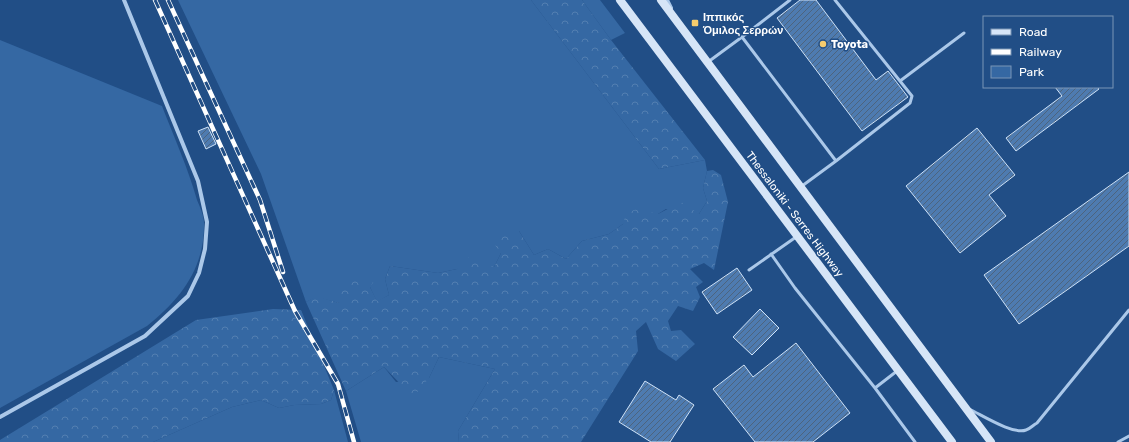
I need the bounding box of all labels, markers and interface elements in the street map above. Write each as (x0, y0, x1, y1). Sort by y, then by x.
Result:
place label: Ιππικός Όμιλος Σερρών (702, 11, 783, 37)
legend (983, 16, 1113, 88)
marker: Ιππικός Όμιλος Σερρών (690, 18, 700, 28)
text: Road (1019, 25, 1047, 39)
place label: Toyota (831, 38, 868, 51)
marker: Toyota (818, 39, 828, 49)
text: Railway (1019, 45, 1062, 59)
text: Park (1019, 65, 1045, 79)
street label: Thessaloniki - Serres Highway (743, 149, 846, 280)

